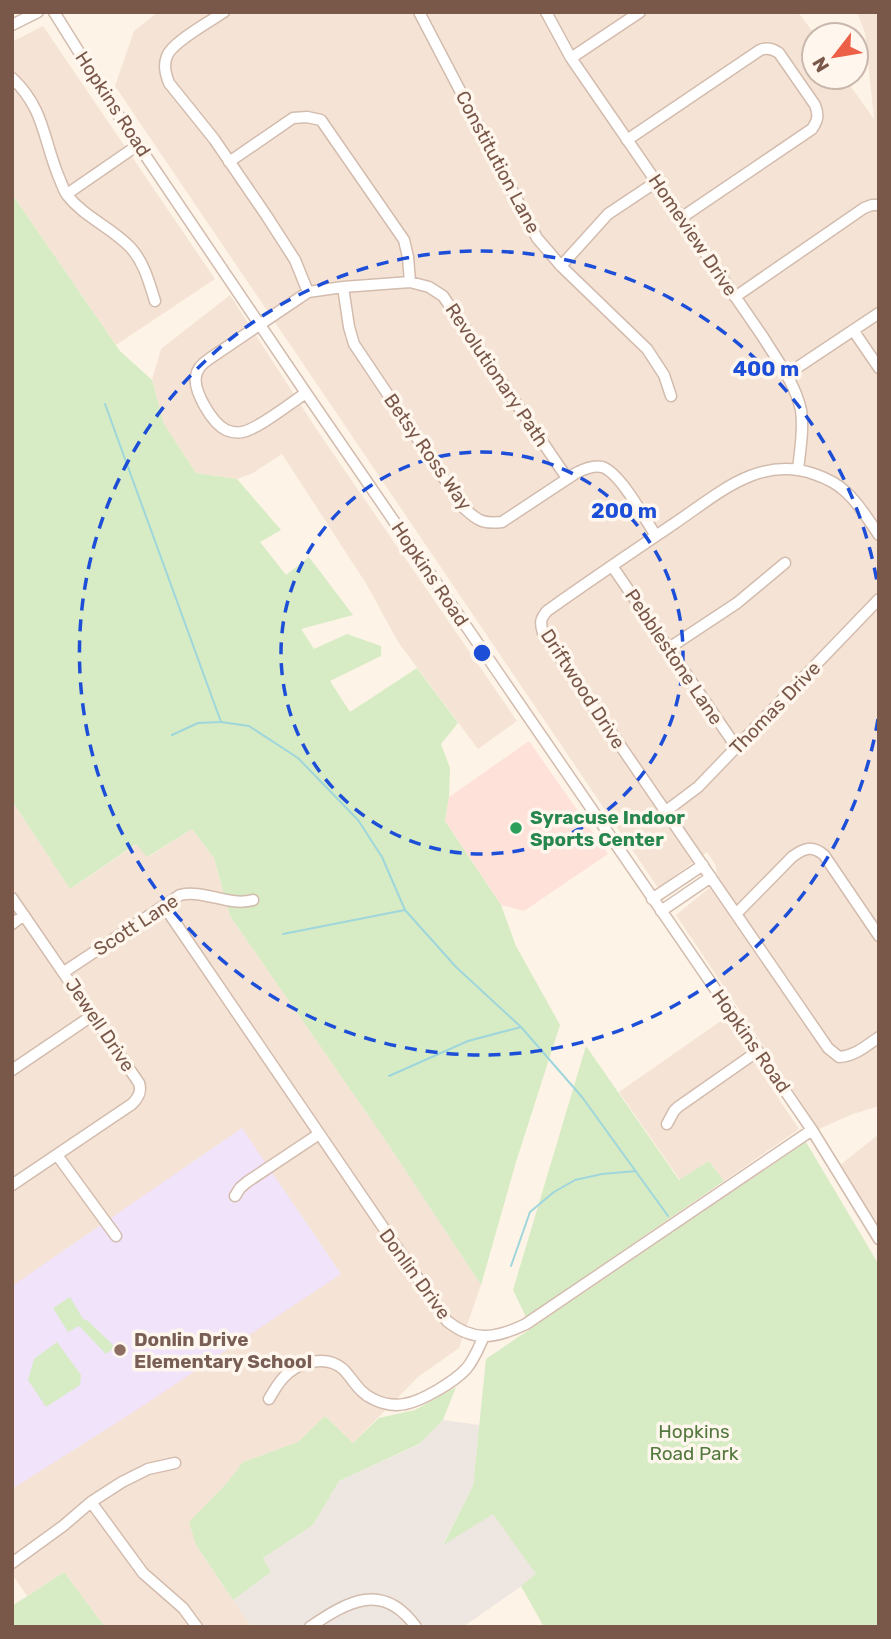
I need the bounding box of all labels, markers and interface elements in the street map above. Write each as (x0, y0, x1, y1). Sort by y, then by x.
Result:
north arrow (800, 21, 870, 91)
street label: Hopkins Road (70, 47, 156, 161)
text: N (807, 53, 834, 76)
street label: Constitution Lane (451, 87, 545, 237)
street label: Homeview Drive (644, 170, 742, 300)
street label: Revolutionary Path (441, 299, 553, 451)
text: 400 m (733, 356, 799, 381)
street label: Betsy Ross Way (379, 389, 477, 515)
text: 200 m (591, 498, 657, 523)
street label: Hopkins Road (387, 517, 473, 631)
street label: Pebblestone Lane (620, 585, 728, 729)
street label: Driftwood Drive (536, 625, 630, 753)
centre of rings (470, 641, 494, 665)
street label: Thomas Drive (725, 657, 825, 759)
place label: Syracuse Indoor Sports Center (530, 806, 685, 851)
marker: Syracuse Indoor Sports Center (508, 820, 524, 836)
street label: Scott Lane (89, 889, 183, 961)
street label: Jewell Drive (60, 974, 140, 1076)
street label: Hopkins Road (707, 985, 795, 1097)
street label: Donlin Drive (374, 1224, 456, 1324)
place label: Donlin Drive Elementary School (134, 1328, 312, 1373)
marker: Donlin Drive Elementary School (112, 1342, 128, 1358)
park label: Hopkins Road Park (649, 1420, 739, 1465)

